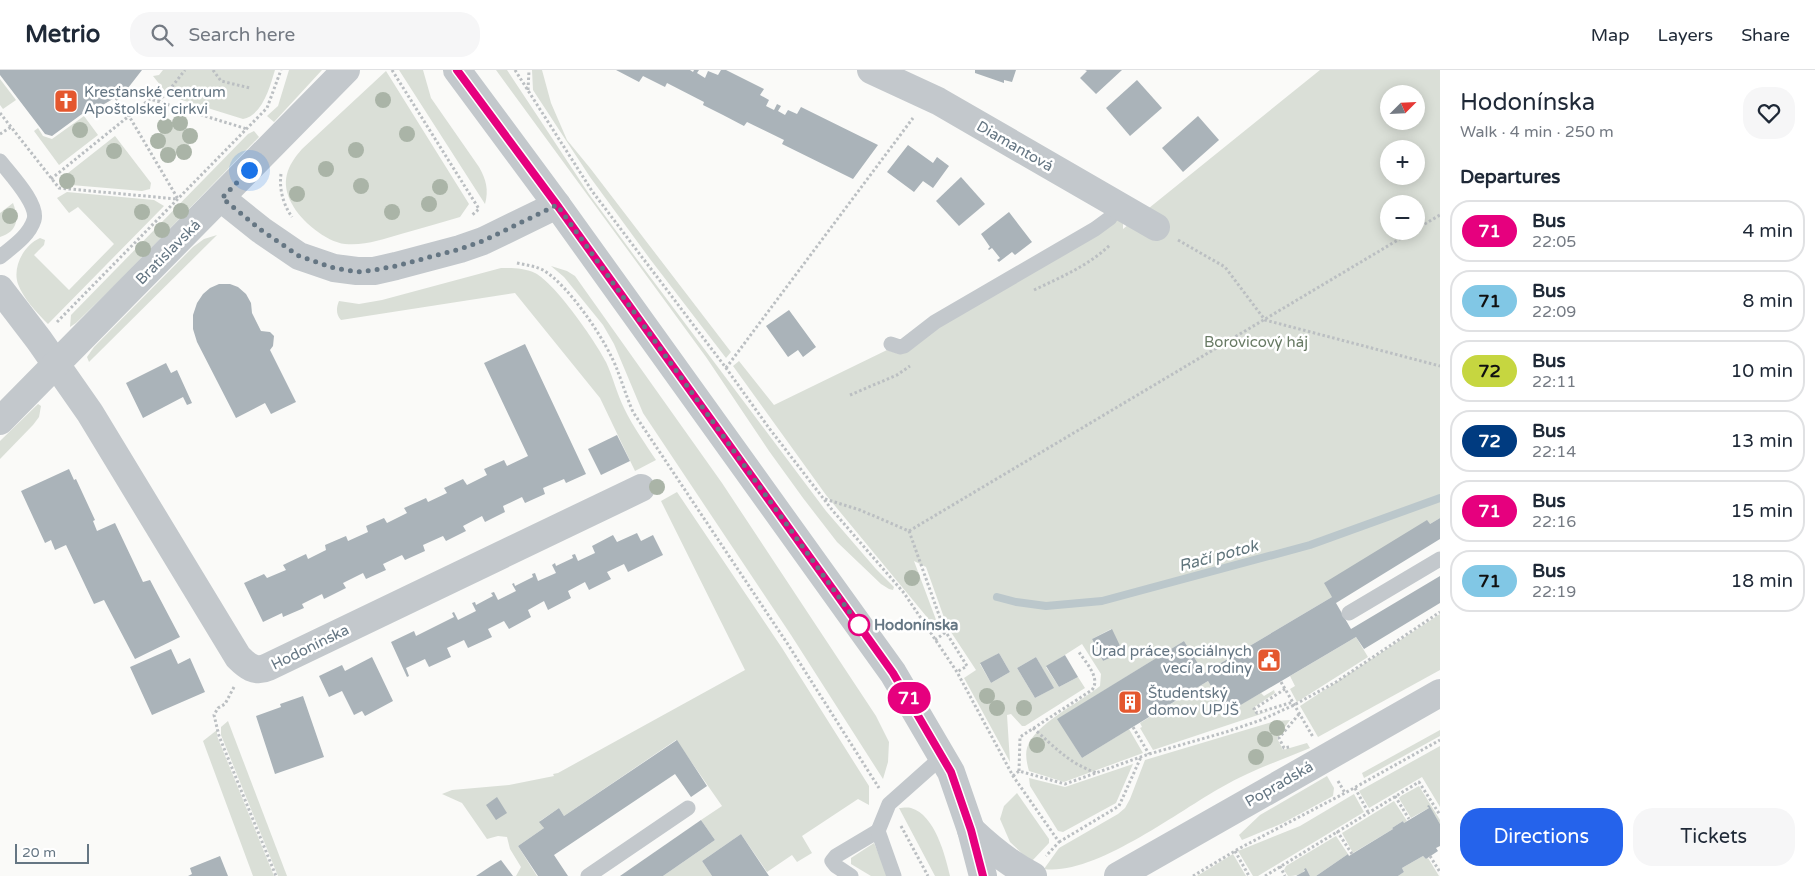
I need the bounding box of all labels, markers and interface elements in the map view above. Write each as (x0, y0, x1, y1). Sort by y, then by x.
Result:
search box (130, 12, 480, 57)
text: Metrio (25, 20, 100, 49)
icon: search (148, 21, 176, 49)
text: Search here (188, 24, 295, 46)
text: Map (1591, 24, 1630, 46)
text: Layers (1658, 24, 1713, 46)
text: Share (1741, 24, 1790, 46)
place label: Kresťanské centrum Apoštolskej cirkvi (84, 83, 226, 118)
north arrow (1380, 85, 1425, 130)
map controls (1380, 85, 1425, 240)
button: heart (1743, 87, 1795, 139)
church icon: Kresťanské centrum Apoštolskej cirkvi (53, 88, 79, 114)
text: Hodonínska (1460, 88, 1595, 117)
street label: Diamantová (974, 117, 1056, 175)
text: Walk · 4 min · 250 m (1460, 122, 1614, 142)
button: + (1380, 140, 1425, 185)
your location (237, 158, 262, 183)
text: Departures (1460, 166, 1560, 188)
button: − (1380, 195, 1425, 240)
text: Bus (1532, 210, 1566, 232)
street label: Bratislavská (132, 216, 204, 288)
text: 71 (1478, 220, 1501, 242)
text: 4 min (1742, 220, 1793, 242)
text: 22:05 (1532, 232, 1576, 252)
text: Bus (1532, 280, 1566, 302)
text: 71 (1478, 290, 1501, 312)
text: 8 min (1742, 290, 1793, 312)
text: 22:09 (1532, 302, 1576, 322)
park label: Borovicový háj (1204, 333, 1308, 351)
text: Bus (1532, 350, 1566, 372)
text: 72 (1478, 360, 1501, 382)
text: 10 min (1730, 360, 1793, 382)
text: 22:11 (1532, 372, 1576, 392)
text: Bus (1532, 420, 1566, 442)
text: 72 (1478, 430, 1501, 452)
text: 13 min (1730, 430, 1793, 452)
text: 22:14 (1532, 442, 1576, 462)
text: Bus (1532, 490, 1566, 512)
text: 71 (1478, 500, 1501, 522)
text: 15 min (1730, 500, 1793, 522)
text: 22:16 (1532, 512, 1576, 532)
water label: Račí potok (1176, 535, 1261, 576)
text: Bus (1532, 560, 1566, 582)
text: 71 (1478, 570, 1501, 592)
text: 18 min (1730, 570, 1793, 592)
text: 22:19 (1532, 582, 1576, 602)
marker: Hodonínska (848, 614, 870, 636)
place label: Hodonínska (874, 616, 958, 634)
street label: Hodonínska (268, 620, 352, 674)
place label: Úrad práce, sociálnych vecí a rodiny (1091, 642, 1252, 677)
public building icon: Úrad práce, sociálnych vecí a rodiny (1256, 647, 1282, 673)
line badge: 71 (886, 682, 932, 714)
place label: Študentský domov UPJŠ (1148, 684, 1239, 719)
text: 71 (898, 687, 920, 709)
building icon: Študentský domov UPJŠ (1117, 689, 1143, 715)
street label: Popradská (1242, 757, 1316, 811)
button: Directions (1460, 808, 1623, 866)
button: Tickets (1633, 808, 1795, 866)
scale bar (15, 841, 89, 864)
text: 20 m (22, 844, 56, 861)

